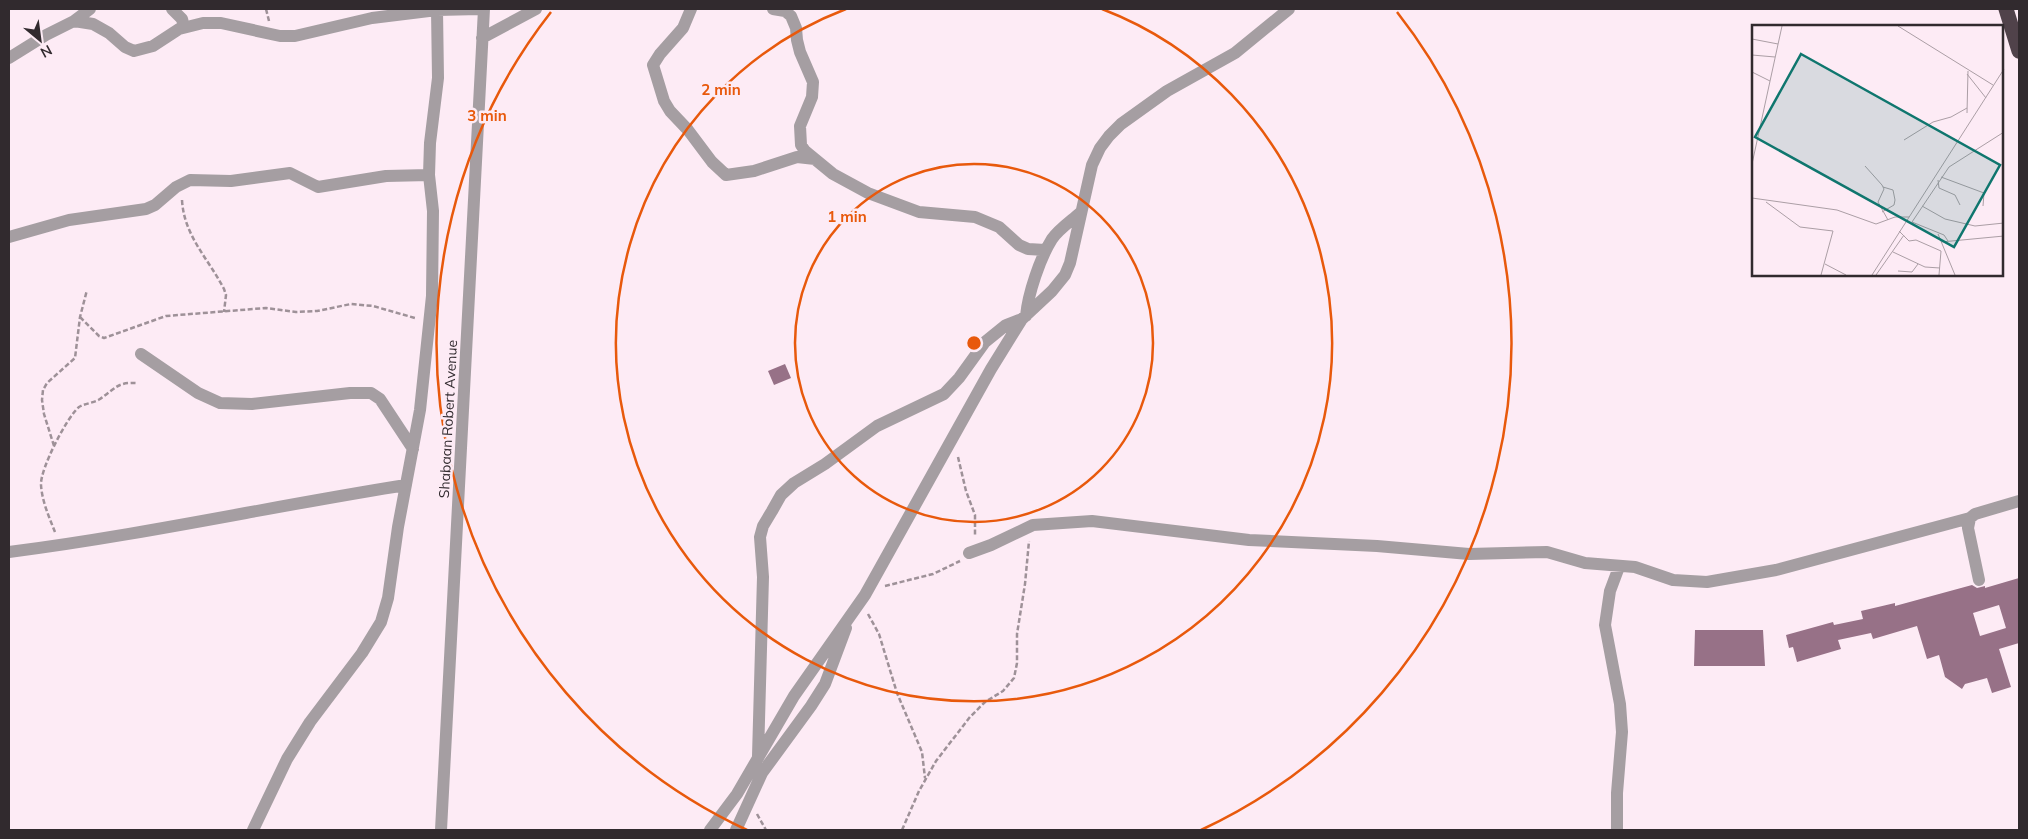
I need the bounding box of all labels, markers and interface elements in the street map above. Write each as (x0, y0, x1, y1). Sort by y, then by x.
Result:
north arrow (15, 15, 65, 65)
inset map (1752, 25, 2003, 276)
text: N (37, 41, 55, 62)
text: 2 min (701, 80, 741, 99)
text: 3 min (467, 106, 507, 125)
text: 1 min (827, 207, 867, 226)
centre of rings (965, 334, 983, 352)
street label: Shabaan Robert Avenue (435, 339, 461, 499)

